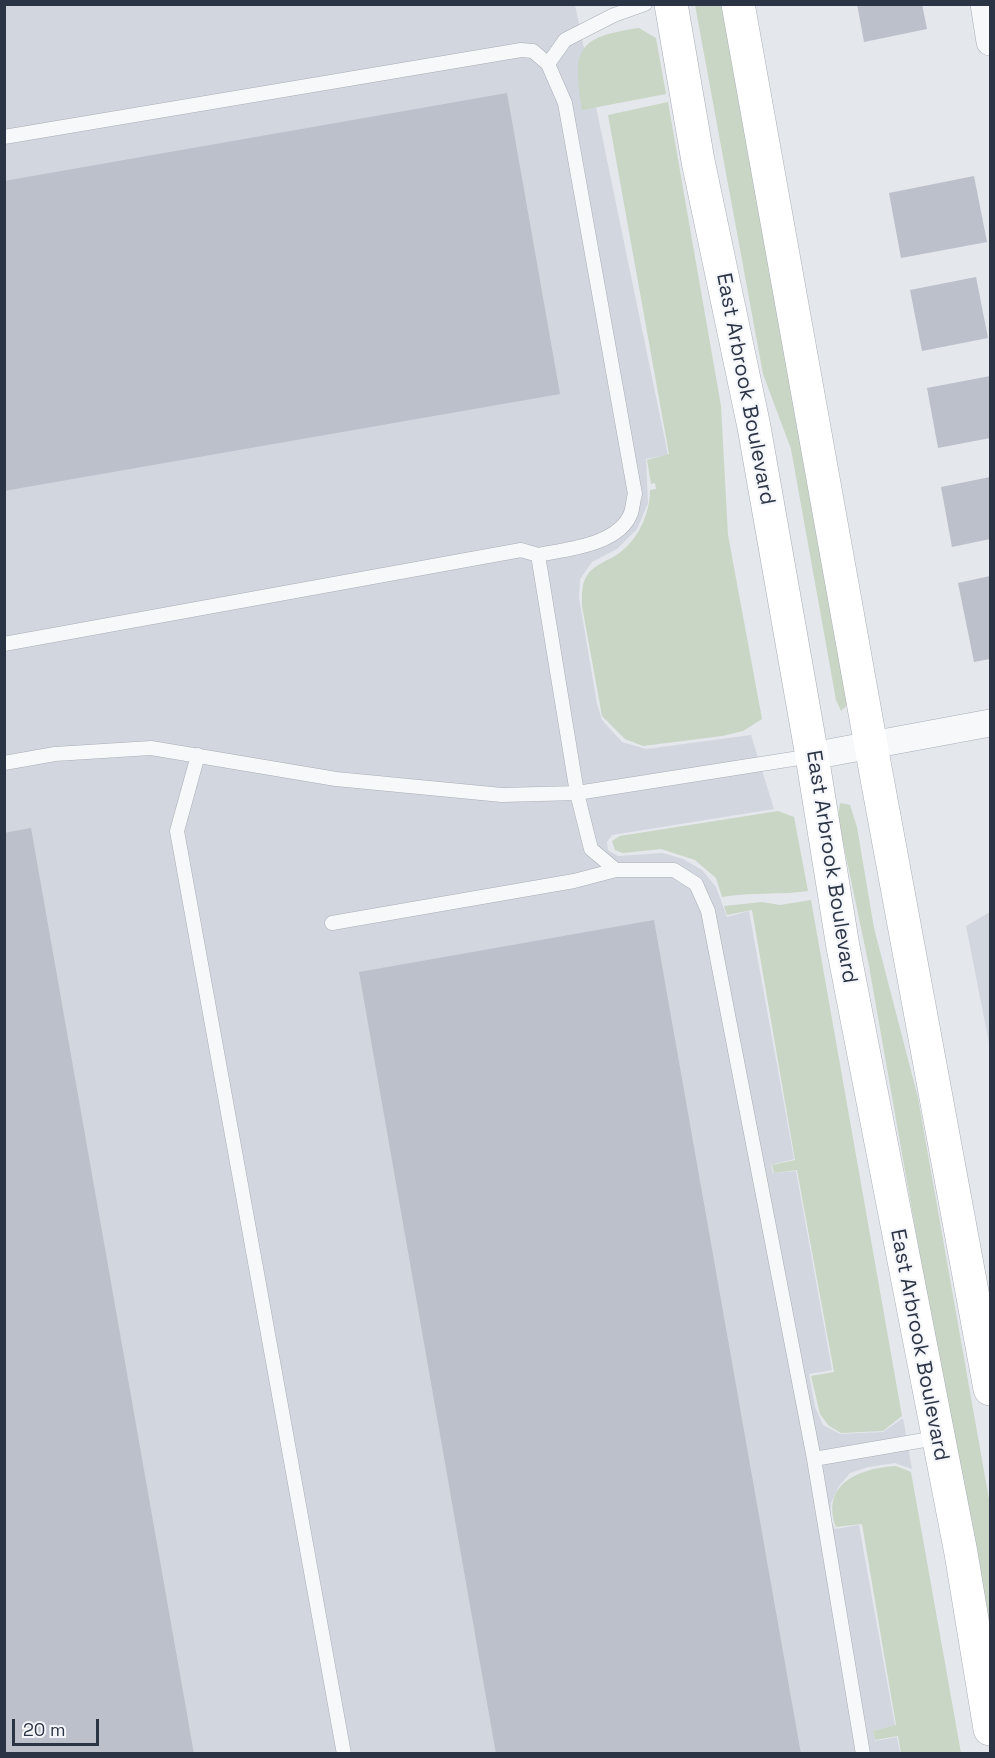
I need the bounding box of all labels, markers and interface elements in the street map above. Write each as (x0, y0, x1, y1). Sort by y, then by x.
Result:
street label: East Arbrook Boulevard (710, 271, 780, 507)
street label: East Arbrook Boulevard (800, 749, 862, 985)
street label: East Arbrook Boulevard (884, 1227, 954, 1463)
scale bar (15, 1707, 102, 1745)
text: 20 m (23, 1718, 66, 1741)

